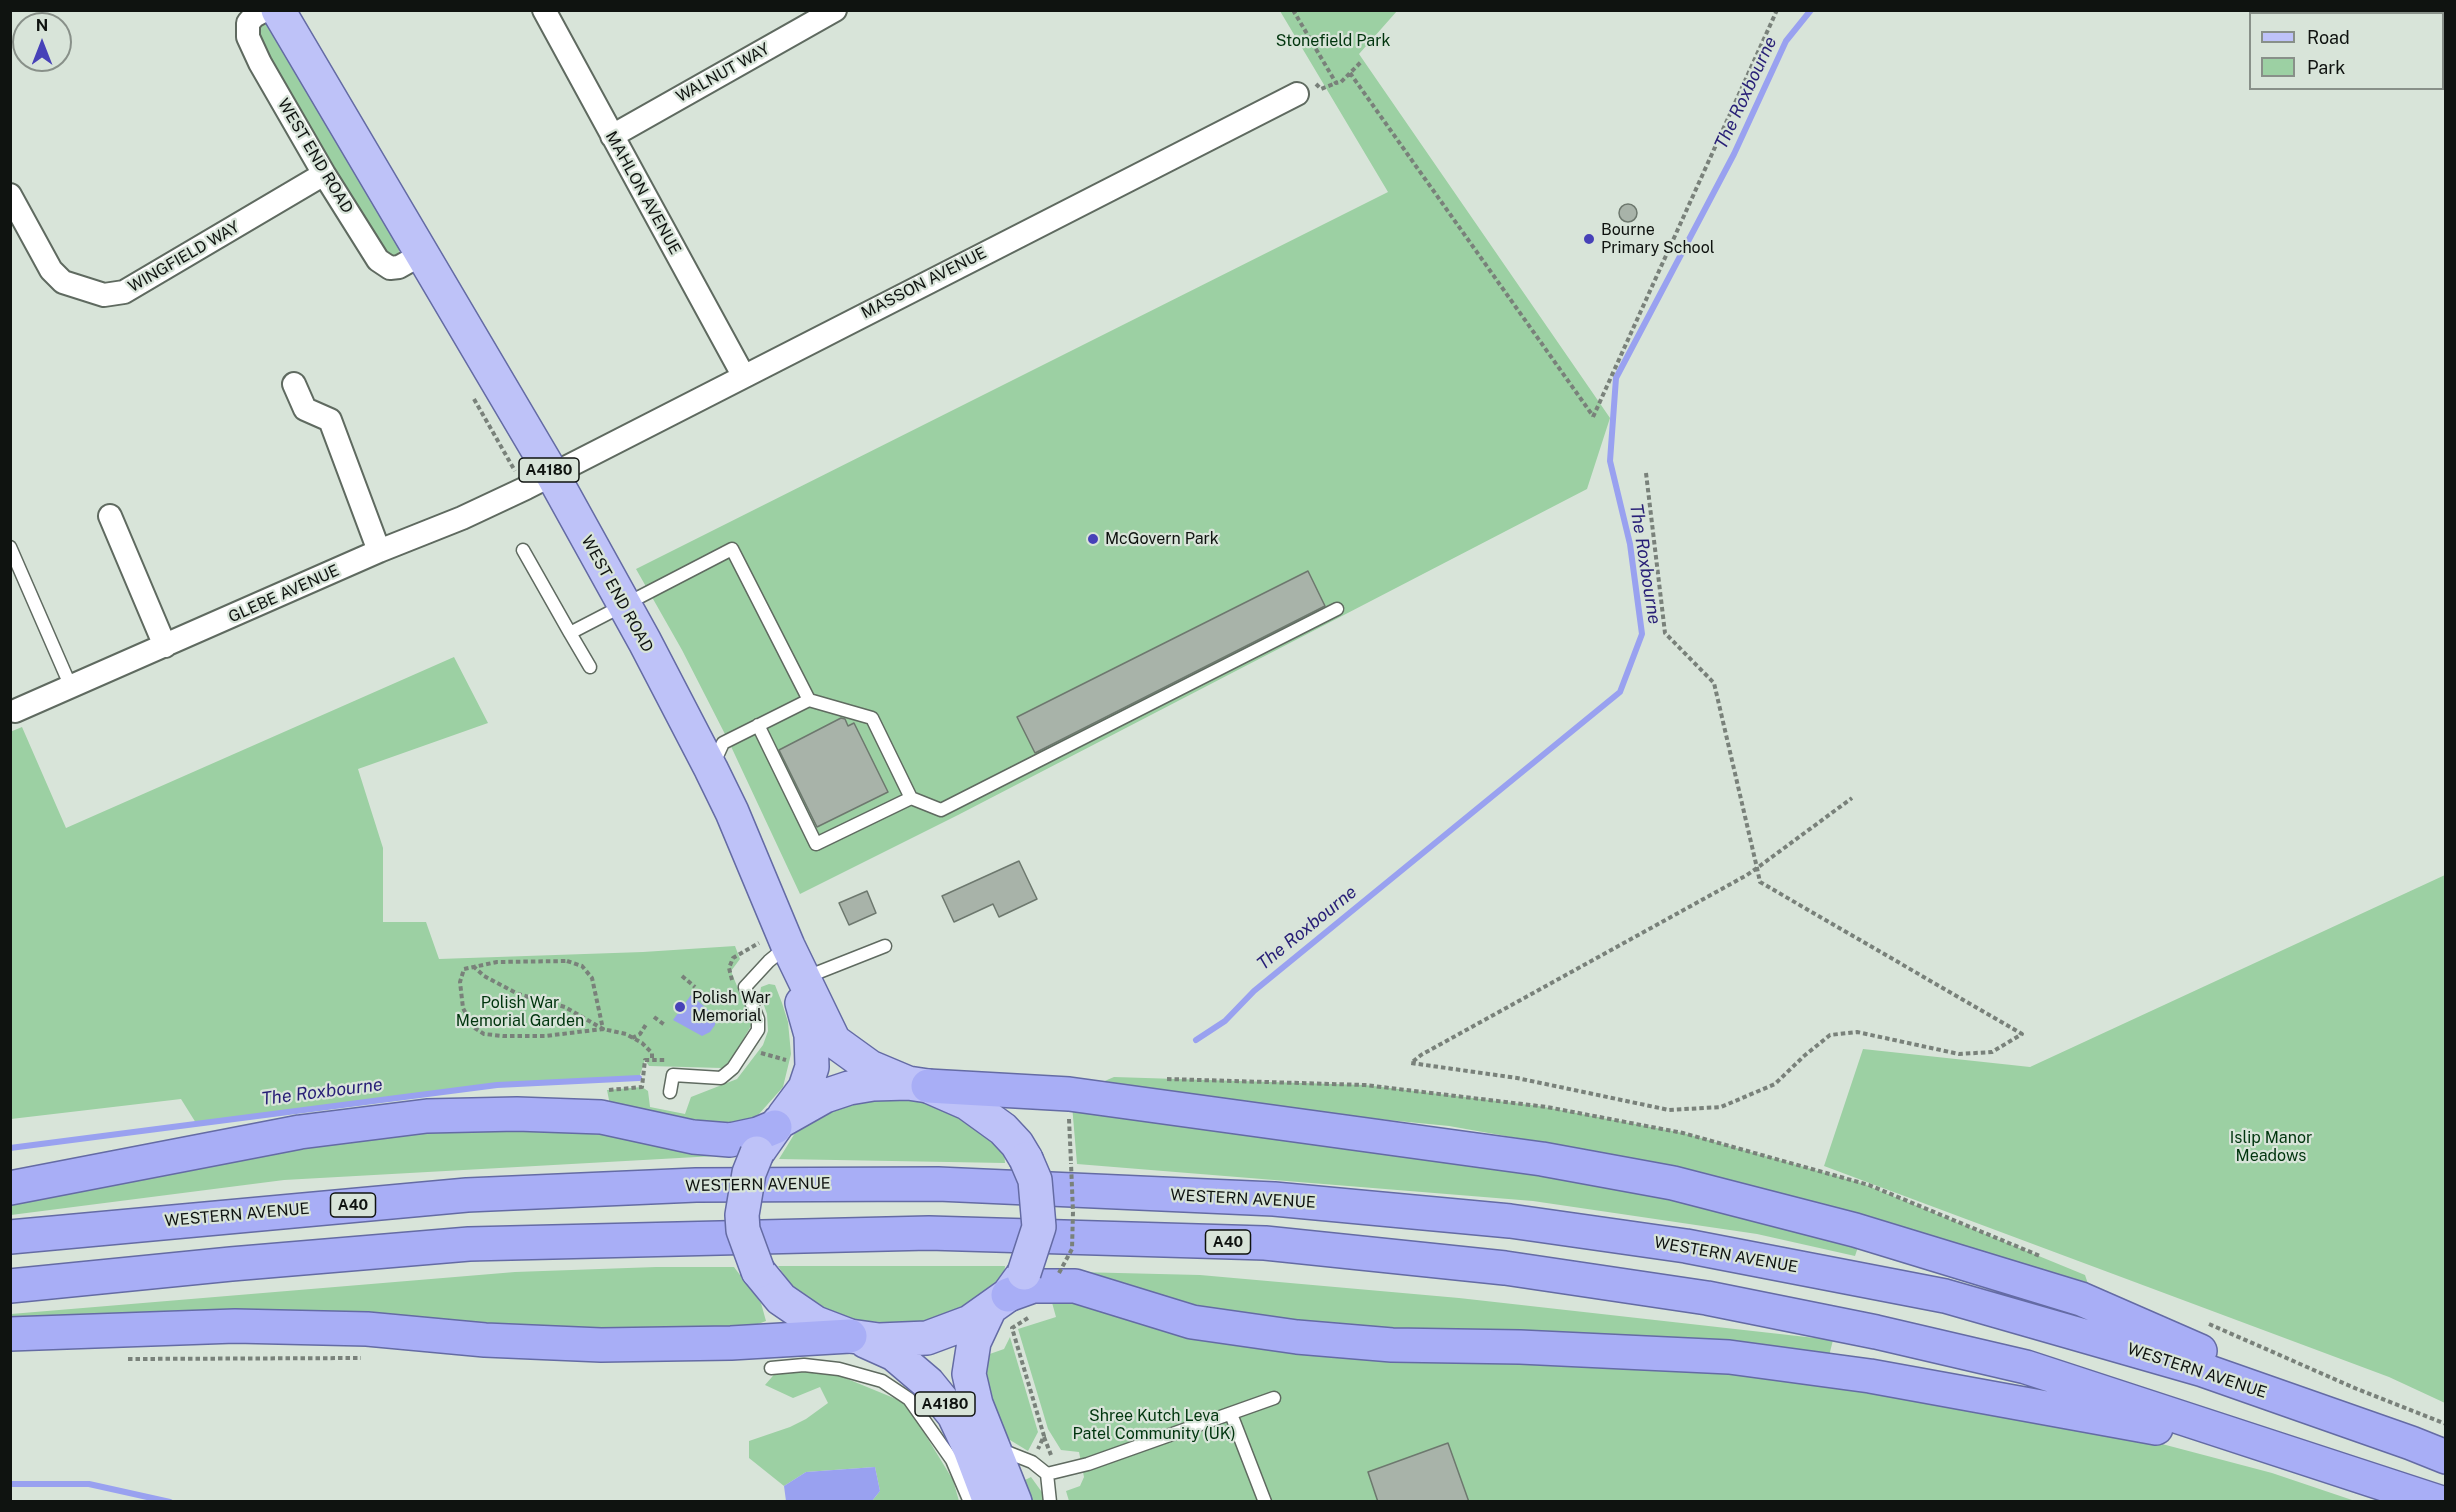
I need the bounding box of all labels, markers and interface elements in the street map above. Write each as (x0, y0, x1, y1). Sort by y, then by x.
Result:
north arrow (12, 12, 72, 72)
legend (2249, 12, 2444, 90)
text: N (36, 16, 48, 35)
text: Road (2307, 27, 2350, 48)
park label: Stonefield Park (1276, 31, 1390, 51)
water label: The Roxbourne (1710, 33, 1782, 153)
street label: WALNUT WAY (673, 39, 773, 107)
text: Park (2307, 57, 2345, 78)
street label: WEST END ROAD (273, 95, 357, 217)
street label: MAHLON AVENUE (601, 128, 685, 258)
street label: WINGFIELD WAY (125, 217, 243, 297)
place label: Bourne Primary School (1601, 220, 1715, 258)
marker: Bourne Primary School (1582, 232, 1596, 246)
street label: MASSON AVENUE (858, 243, 990, 323)
road number: A4180 (519, 458, 579, 482)
water label: The Roxbourne (1625, 502, 1665, 626)
place label: McGovern Park (1105, 529, 1219, 549)
street label: WEST END ROAD (577, 532, 657, 656)
marker: McGovern Park (1086, 532, 1100, 546)
street label: GLEBE AVENUE (226, 561, 342, 627)
water label: The Roxbourne (1253, 881, 1361, 975)
place label: Polish War Memorial (692, 988, 771, 1026)
park label: Polish War Memorial Garden (456, 993, 584, 1031)
marker: Polish War Memorial (673, 1000, 687, 1014)
water label: The Roxbourne (260, 1074, 384, 1110)
park label: Islip Manor Meadows (2230, 1128, 2312, 1166)
street label: WESTERN AVENUE (685, 1174, 831, 1196)
street label: WESTERN AVENUE (1170, 1186, 1316, 1212)
road number: A40 (330, 1193, 376, 1217)
street label: WESTERN AVENUE (164, 1199, 310, 1231)
road number: A40 (1206, 1230, 1250, 1254)
street label: WESTERN AVENUE (1653, 1233, 1799, 1277)
street label: WESTERN AVENUE (2125, 1339, 2269, 1403)
road number: A4180 (915, 1392, 975, 1416)
park label: Shree Kutch Leva Patel Community (UK) (1072, 1406, 1236, 1444)

